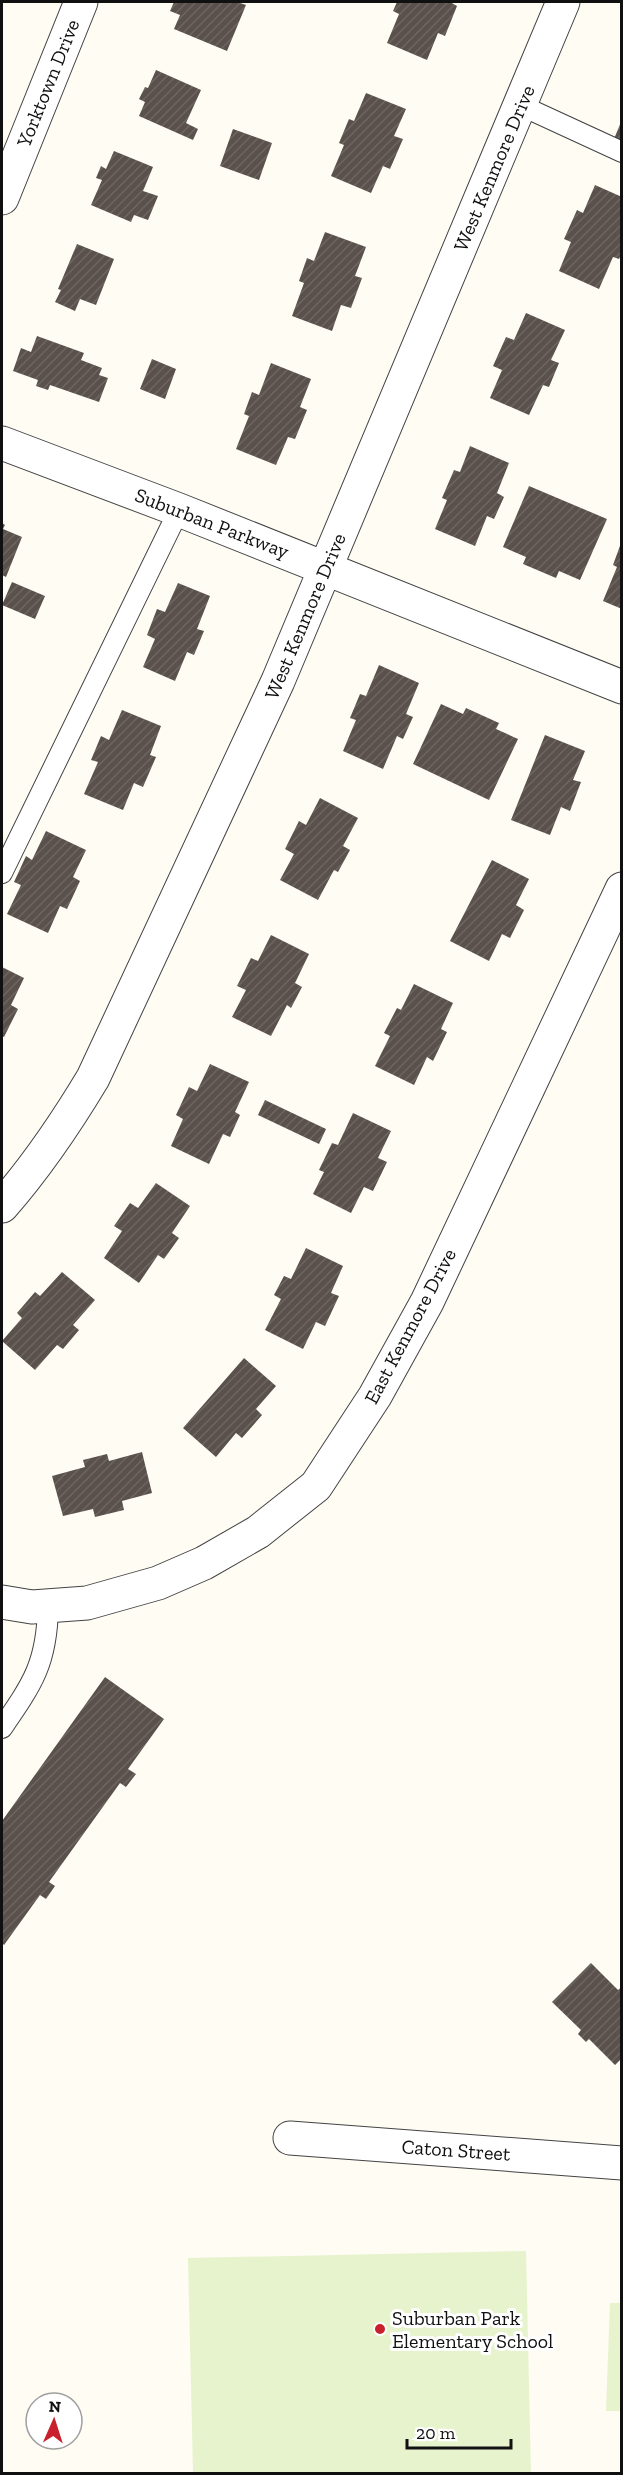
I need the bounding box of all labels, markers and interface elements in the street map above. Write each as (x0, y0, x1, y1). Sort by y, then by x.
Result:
street label: Yorktown Drive (11, 16, 85, 151)
street label: West Kenmore Drive (448, 81, 540, 255)
street label: Suburban Parkway (132, 483, 293, 564)
street label: West Kenmore Drive (259, 529, 351, 703)
street label: East Kenmore Drive (359, 1244, 461, 1408)
street label: Caton Street (401, 2134, 512, 2166)
place label: Suburban Park Elementary School (392, 2306, 553, 2353)
marker: Suburban Park Elementary School (373, 2322, 387, 2336)
north arrow (24, 2391, 84, 2451)
text: N (48, 2397, 61, 2416)
scale bar (407, 2412, 510, 2450)
text: 20 m (416, 2422, 456, 2444)

